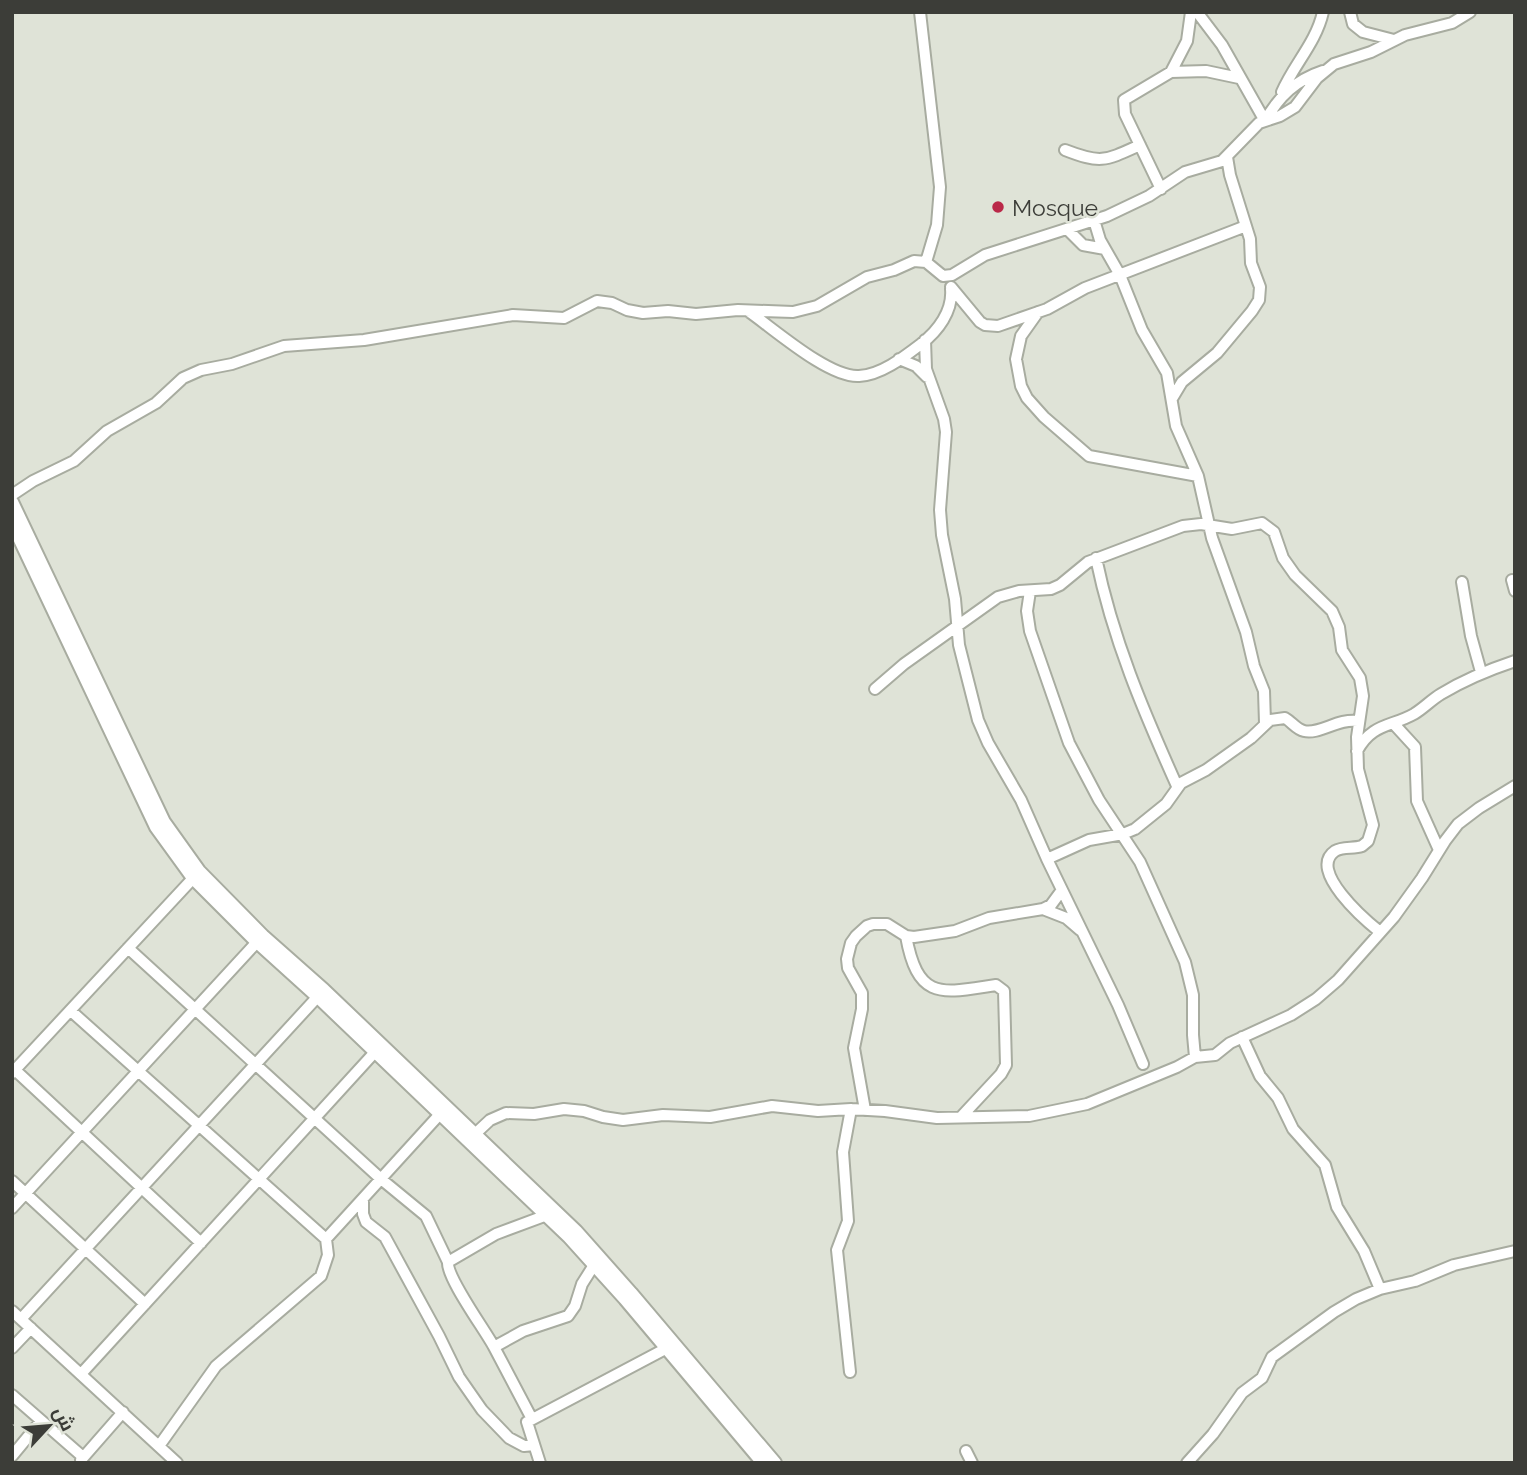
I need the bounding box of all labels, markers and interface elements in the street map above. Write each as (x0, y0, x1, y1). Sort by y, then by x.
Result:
place label: Mosque (1012, 194, 1098, 221)
marker: Mosque (990, 199, 1006, 215)
north arrow (14, 1391, 84, 1461)
text: ش (48, 1403, 80, 1435)

